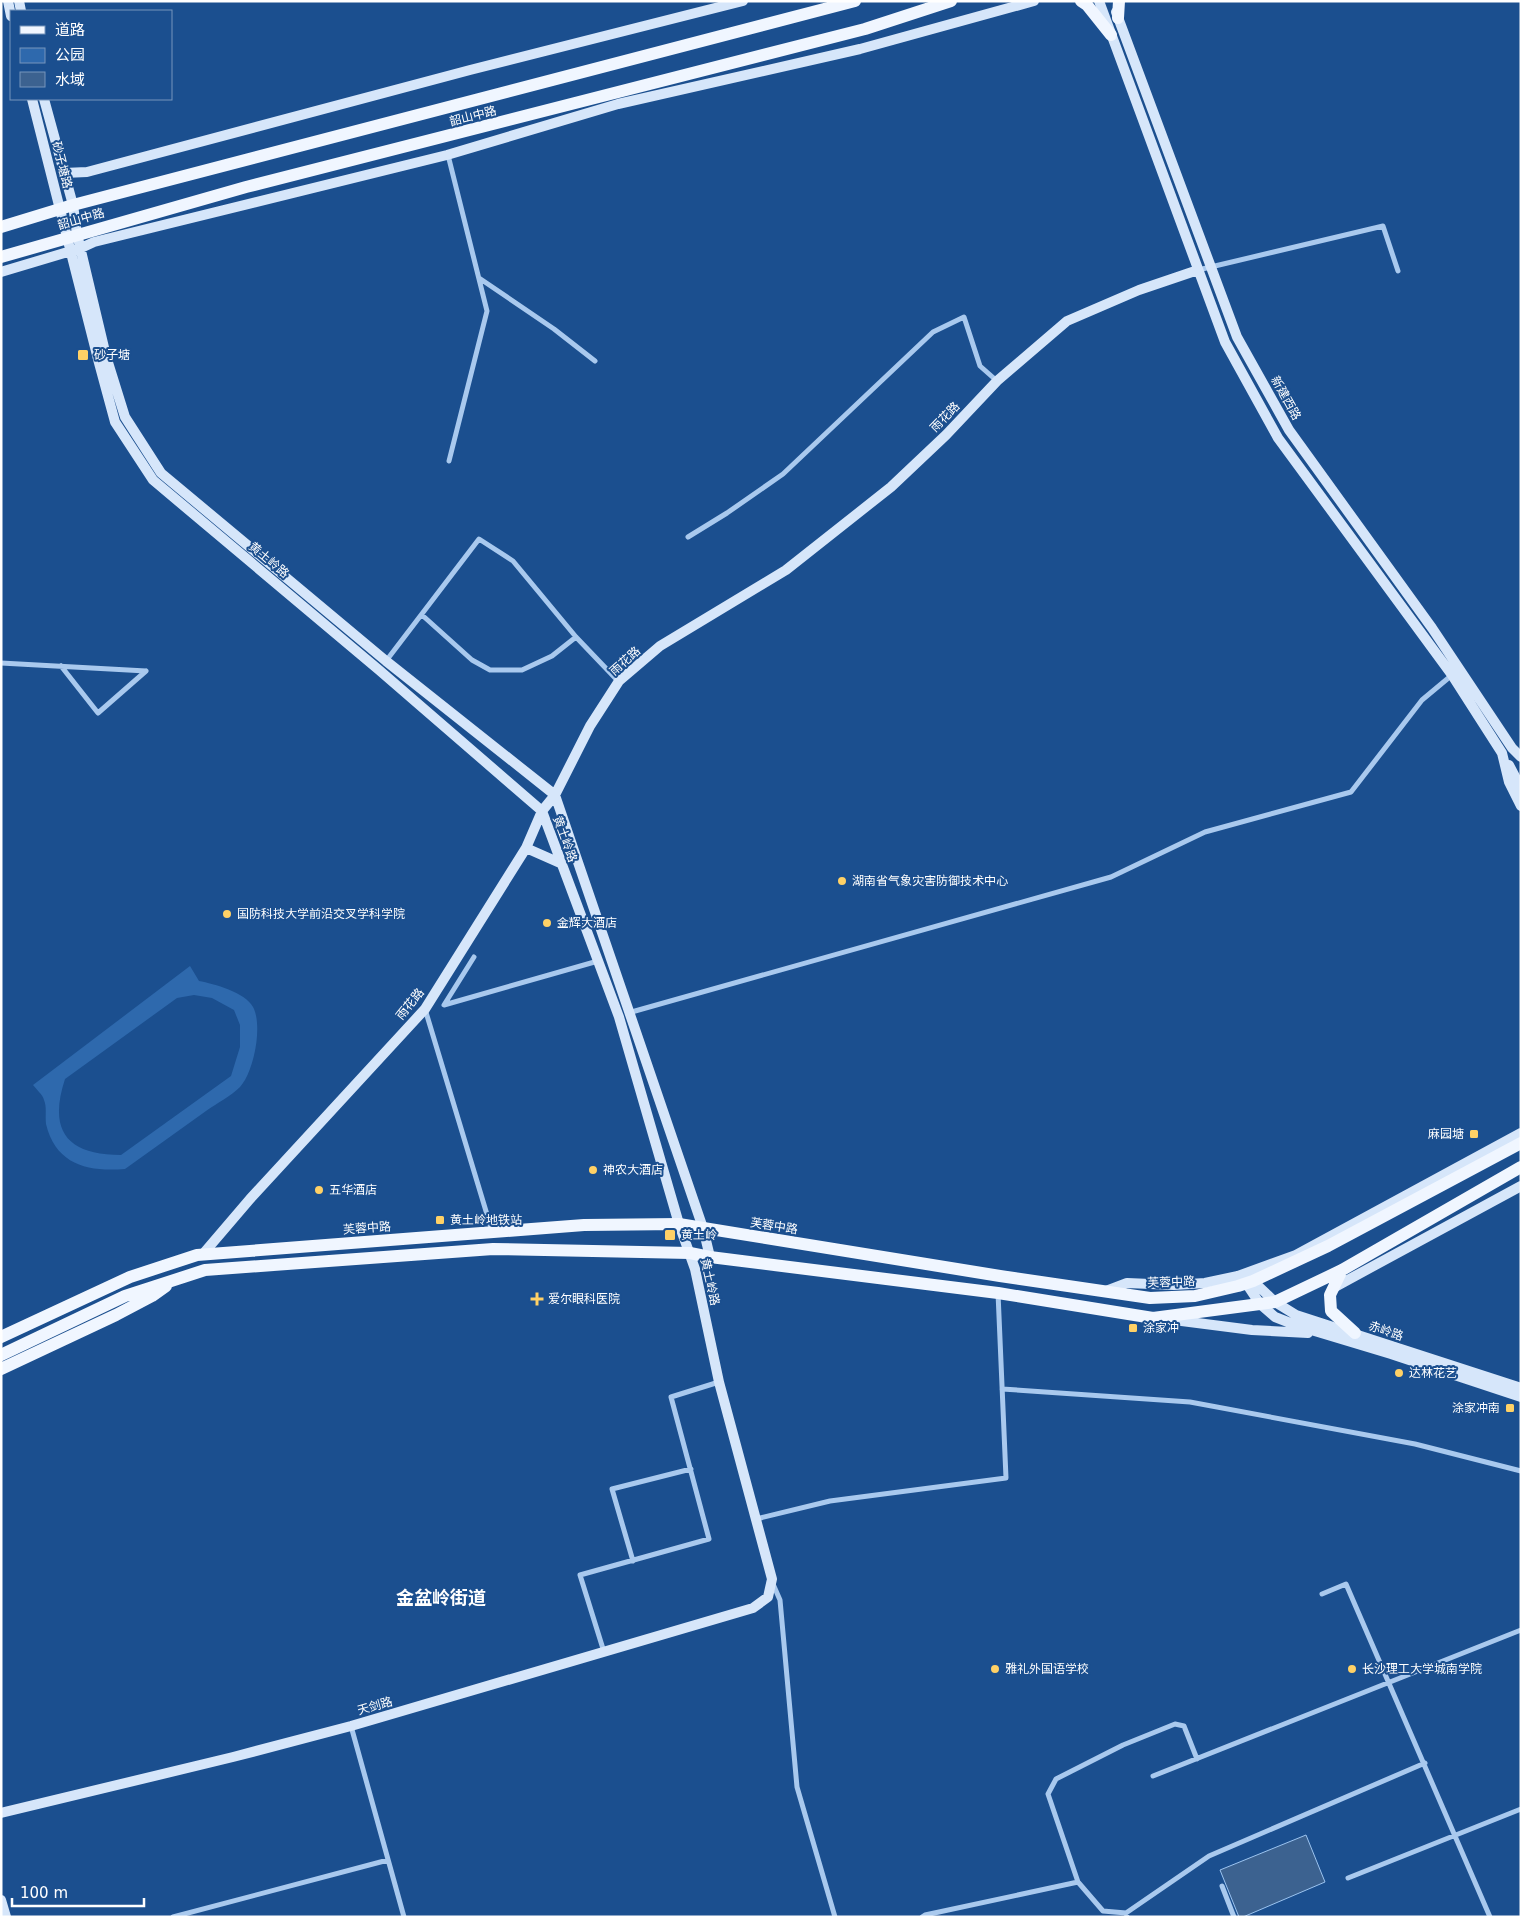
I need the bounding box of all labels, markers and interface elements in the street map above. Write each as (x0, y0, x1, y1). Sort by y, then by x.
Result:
legend (10, 10, 172, 100)
text: 道路 (55, 21, 85, 39)
text: 公园 (55, 46, 85, 64)
text: 水域 (55, 71, 85, 89)
street label: 韶山中路 (448, 103, 498, 129)
street label: 砂子塘路 (49, 140, 75, 190)
street label: 韶山中路 (56, 206, 106, 232)
marker: 砂子塘 (76, 348, 90, 362)
place label: 砂子塘 (94, 348, 130, 362)
street label: 新建西路 (1268, 374, 1304, 422)
street label: 雨花路 (927, 399, 963, 435)
street label: 黄土岭路 (246, 539, 292, 581)
street label: 雨花路 (607, 644, 643, 678)
street label: 黄土岭路 (550, 814, 580, 864)
place label: 湖南省气象灾害防御技术中心 (852, 874, 1008, 888)
marker: 湖南省气象灾害防御技术中心 (836, 875, 848, 887)
place label: 国防科技大学前沿交叉学科学院 (237, 907, 405, 921)
marker: 国防科技大学前沿交叉学科学院 (221, 908, 233, 920)
place label: 金辉大酒店 (557, 916, 617, 930)
marker: 金辉大酒店 (541, 917, 553, 929)
street label: 雨花路 (393, 986, 427, 1022)
place label: 麻园塘 (1428, 1127, 1464, 1141)
marker: 麻园塘 (1468, 1128, 1480, 1140)
place label: 神农大酒店 (603, 1163, 663, 1177)
marker: 神农大酒店 (587, 1164, 599, 1176)
place label: 五华酒店 (329, 1183, 377, 1197)
marker: 五华酒店 (313, 1184, 325, 1196)
place label: 黄土岭地铁站 (450, 1213, 522, 1227)
marker: 黄土岭地铁站 (434, 1214, 446, 1226)
street label: 芙蓉中路 (749, 1215, 799, 1237)
street label: 芙蓉中路 (343, 1219, 391, 1237)
marker: 黄土岭 (663, 1228, 677, 1242)
place label: 黄土岭 (681, 1228, 717, 1242)
street label: 黄土岭路 (698, 1257, 722, 1307)
street label: 芙蓉中路 (1147, 1274, 1195, 1290)
marker: 爱尔眼科医院 (530, 1292, 544, 1306)
place label: 爱尔眼科医院 (548, 1292, 620, 1306)
street label: 赤岭路 (1367, 1319, 1405, 1343)
place label: 涂家冲 (1143, 1321, 1179, 1335)
marker: 涂家冲 (1127, 1322, 1139, 1334)
place label: 达林花艺 (1409, 1366, 1457, 1380)
marker: 达林花艺 (1393, 1367, 1405, 1379)
place label: 涂家冲南 (1452, 1401, 1500, 1415)
marker: 涂家冲南 (1504, 1402, 1516, 1414)
district label: 金盆岭街道 (396, 1587, 486, 1608)
place label: 雅礼外国语学校 (1005, 1662, 1089, 1676)
place label: 长沙理工大学城南学院 (1362, 1662, 1482, 1676)
marker: 雅礼外国语学校 (989, 1663, 1001, 1675)
marker: 长沙理工大学城南学院 (1346, 1663, 1358, 1675)
street label: 天剑路 (356, 1694, 394, 1718)
scale bar (12, 1876, 145, 1908)
text: 100 m (20, 1884, 68, 1902)

